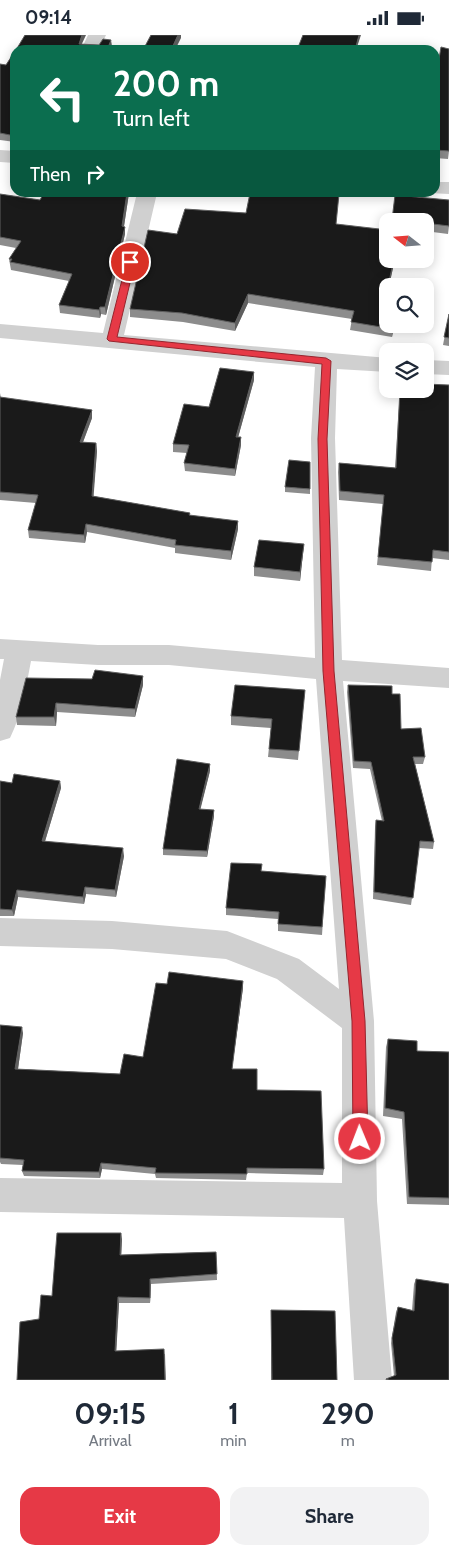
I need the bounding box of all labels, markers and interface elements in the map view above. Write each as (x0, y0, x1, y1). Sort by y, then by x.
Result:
text: 09:14 (25, 6, 72, 29)
text: 200 m (113, 62, 219, 105)
icon: left (30, 65, 95, 130)
text: Turn left (113, 105, 190, 132)
icon: right (81, 160, 109, 188)
text: Then (30, 163, 71, 186)
north arrow (379, 213, 434, 267)
map controls (379, 213, 434, 398)
pin (109, 241, 151, 283)
icon: arrive (116, 248, 144, 276)
button: search (379, 278, 434, 333)
button: layers (379, 343, 434, 398)
position arrow (333, 1112, 385, 1164)
text: 09:15 (74, 1395, 146, 1432)
text: 1 (228, 1395, 239, 1432)
text: 290 (321, 1395, 375, 1432)
text: Arrival (89, 1431, 131, 1450)
text: min (220, 1431, 247, 1450)
text: m (341, 1431, 355, 1450)
button: Exit (20, 1487, 220, 1545)
button: Share (230, 1487, 429, 1545)

